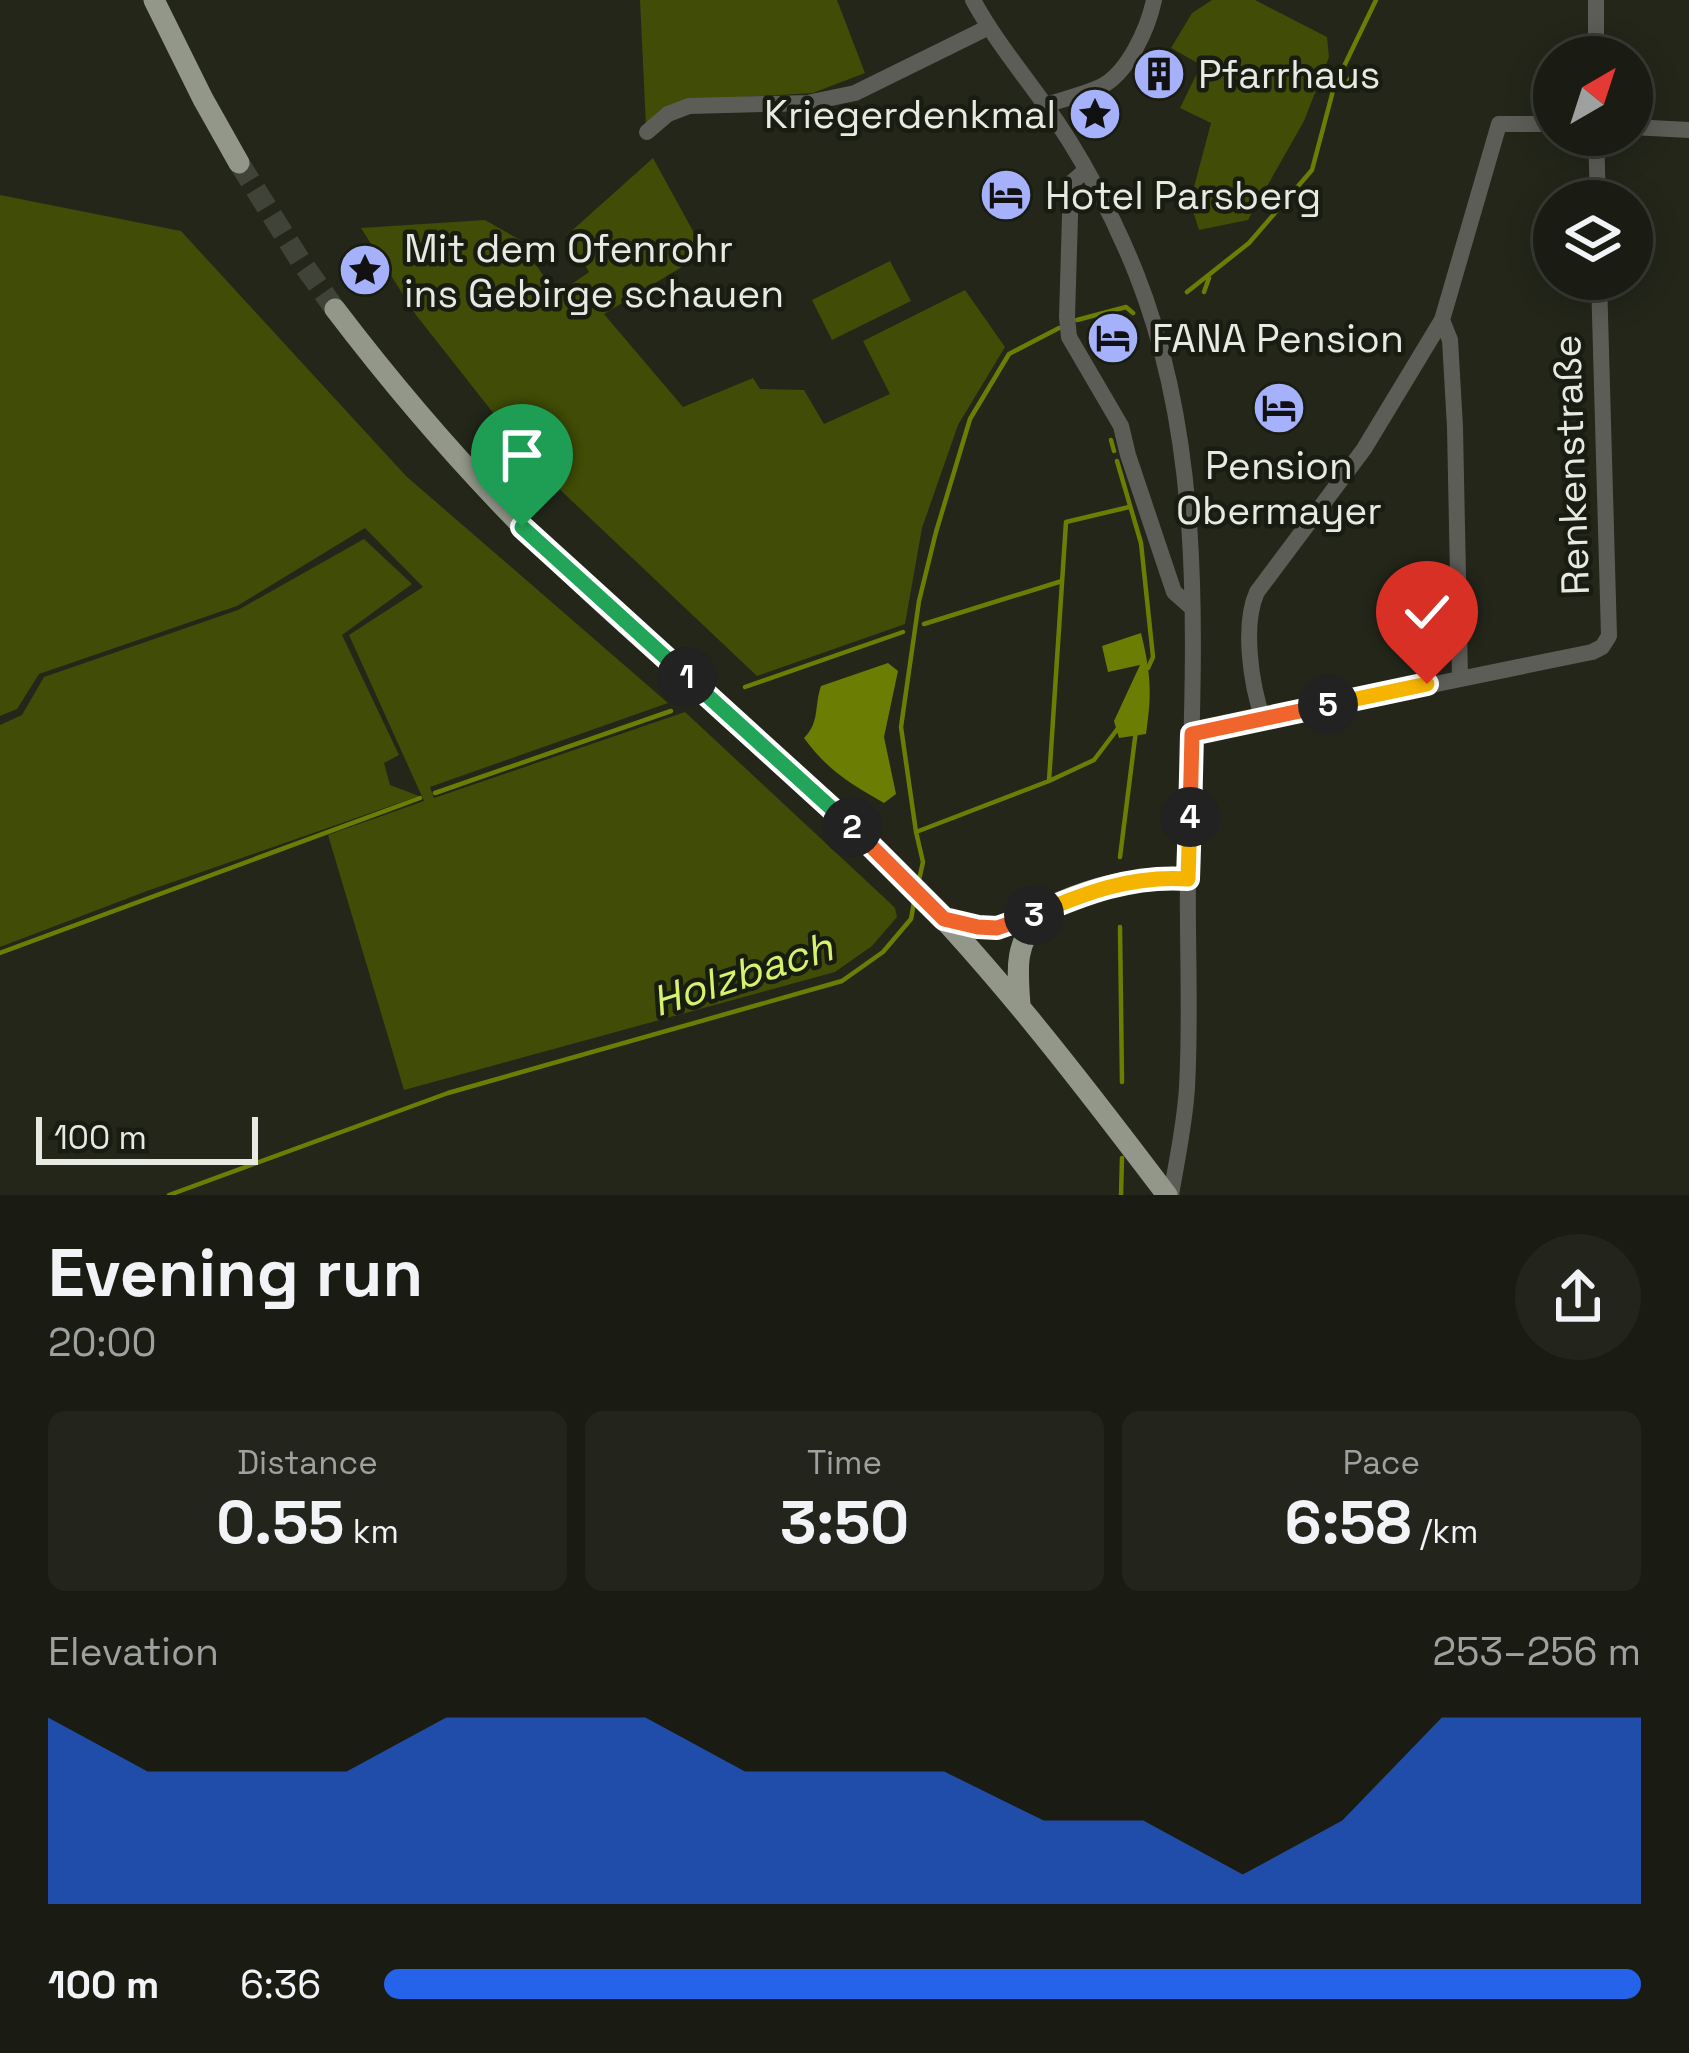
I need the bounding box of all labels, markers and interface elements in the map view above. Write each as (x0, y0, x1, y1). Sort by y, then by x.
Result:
north arrow (1533, 36, 1653, 156)
map controls (1533, 36, 1653, 300)
building icon: Pfarrhaus (1131, 46, 1187, 102)
place label: Pfarrhaus (1198, 50, 1380, 99)
place icon: Kriegerdenkmal (1067, 86, 1123, 142)
place label: Kriegerdenkmal (764, 90, 1056, 139)
hotel icon: Hotel Parsberg (978, 167, 1034, 223)
place label: Hotel Parsberg (1045, 171, 1321, 220)
button: layers (1533, 180, 1653, 300)
place label: Mit dem Ofenrohr ins Gebirge schauen (404, 224, 784, 318)
place icon: Mit dem Ofenrohr ins Gebirge schauen (337, 242, 393, 298)
hotel icon: FANA Pension (1085, 310, 1141, 366)
place label: FANA Pension (1152, 314, 1404, 363)
street label: Renkenstraße (1542, 334, 1600, 596)
hotel icon: Pension Obermayer (1251, 380, 1307, 436)
pin (471, 404, 573, 527)
icon: arrive (489, 422, 555, 488)
place label: Pension Obermayer (1176, 441, 1382, 535)
pin (1376, 561, 1478, 684)
icon: check (1394, 579, 1460, 645)
pin: 1 (657, 647, 717, 707)
text: 1 (680, 656, 694, 698)
pin: 5 (1298, 675, 1358, 735)
text: 5 (1318, 684, 1338, 726)
pin: 4 (1160, 787, 1220, 847)
text: 4 (1180, 796, 1201, 838)
pin: 2 (822, 797, 882, 857)
text: 2 (842, 806, 862, 848)
pin: 3 (1004, 885, 1064, 945)
text: 3 (1024, 894, 1044, 936)
water label: Holzbach (645, 919, 840, 1028)
scale bar (36, 1111, 258, 1164)
text: 100 m (54, 1117, 147, 1159)
text: Evening run (48, 1231, 423, 1315)
button: share (1515, 1234, 1641, 1360)
text: 20:00 (48, 1318, 156, 1367)
text: Distance (237, 1442, 378, 1484)
text: Time (807, 1442, 882, 1484)
text: Pace (1343, 1442, 1420, 1484)
text: 0.55 (216, 1484, 344, 1561)
text: 3:50 (780, 1484, 909, 1561)
text: 6:58 (1285, 1484, 1412, 1561)
text: km (344, 1511, 399, 1553)
text: /km (1412, 1511, 1478, 1553)
text: Elevation (48, 1627, 219, 1676)
text: 253–256 m (1433, 1627, 1641, 1676)
text: 100 m (48, 1960, 159, 2009)
text: 6:36 (240, 1960, 321, 2009)

